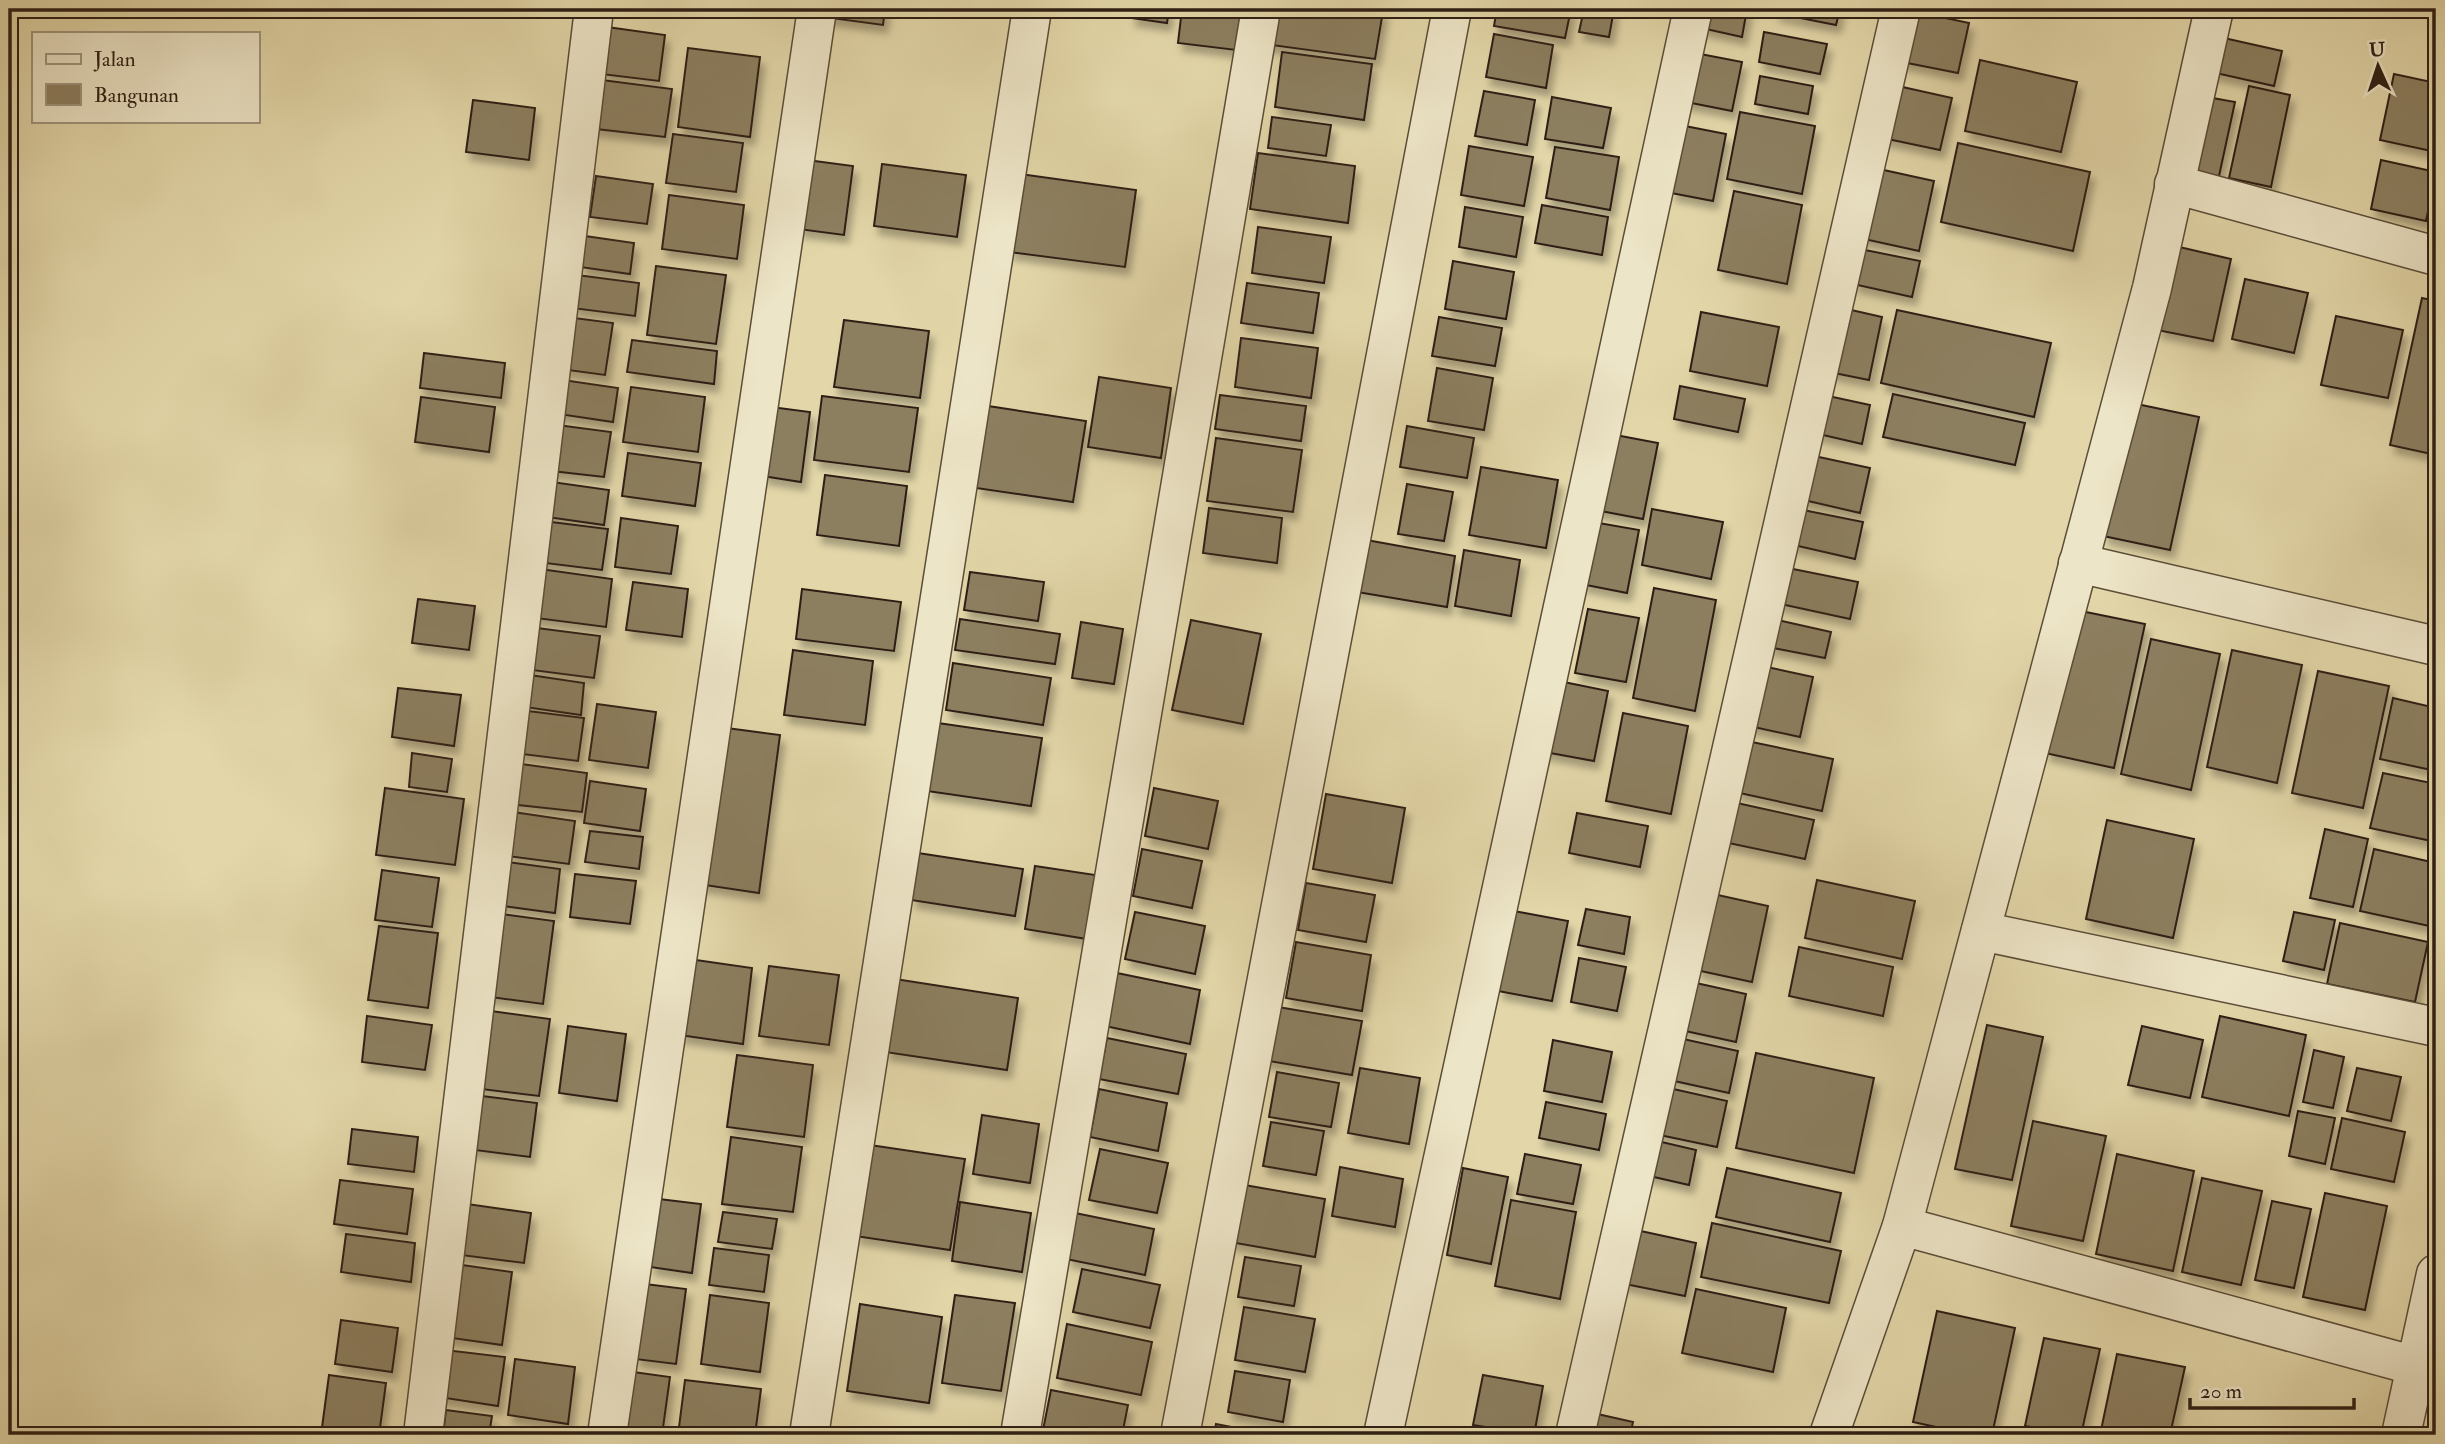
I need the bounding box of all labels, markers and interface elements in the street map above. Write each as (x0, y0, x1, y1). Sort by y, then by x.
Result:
legend (32, 32, 259, 122)
north arrow (2344, 32, 2414, 102)
text: U (2369, 38, 2386, 62)
text: Jalan (93, 46, 136, 73)
text: Bangunan (94, 82, 179, 109)
scale bar (2190, 1367, 2354, 1411)
text: 20 m (2200, 1378, 2242, 1405)

